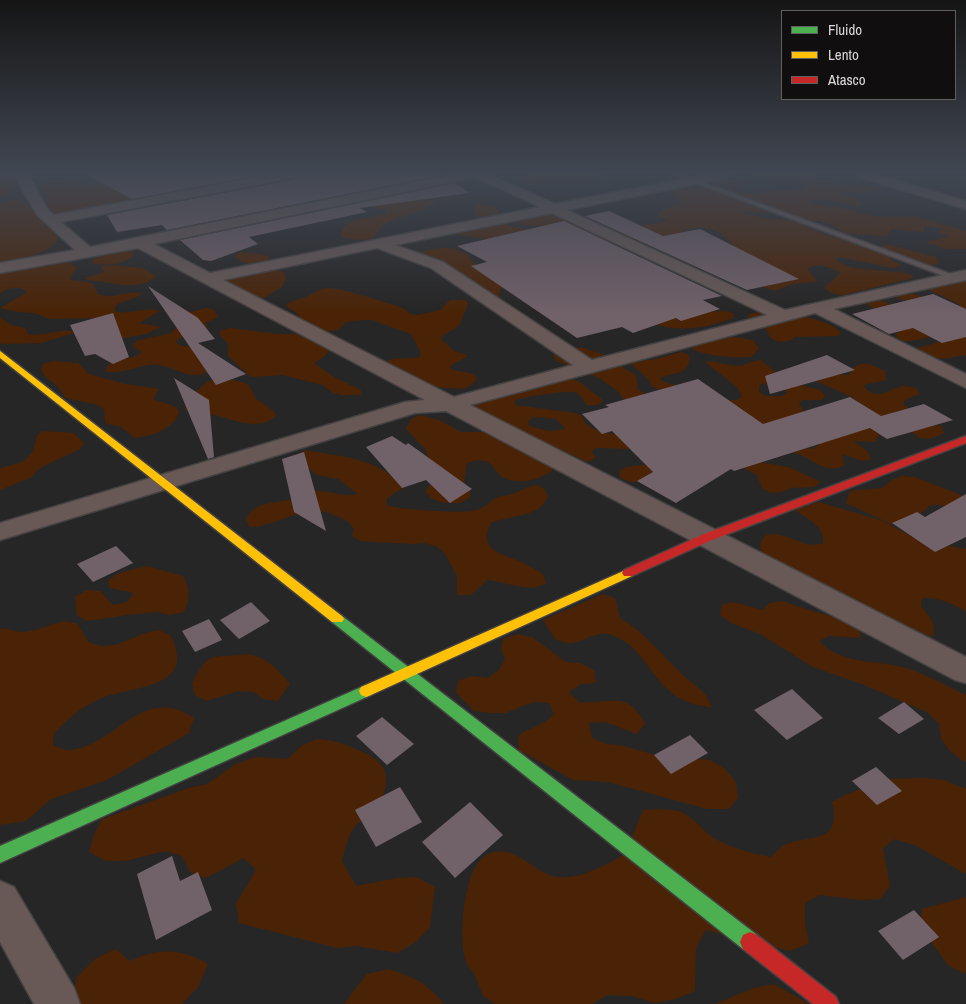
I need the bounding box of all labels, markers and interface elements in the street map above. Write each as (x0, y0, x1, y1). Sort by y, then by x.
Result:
legend (781, 10, 956, 100)
text: Fluido (828, 19, 862, 40)
text: Lento (828, 44, 859, 65)
text: Atasco (828, 69, 866, 90)

